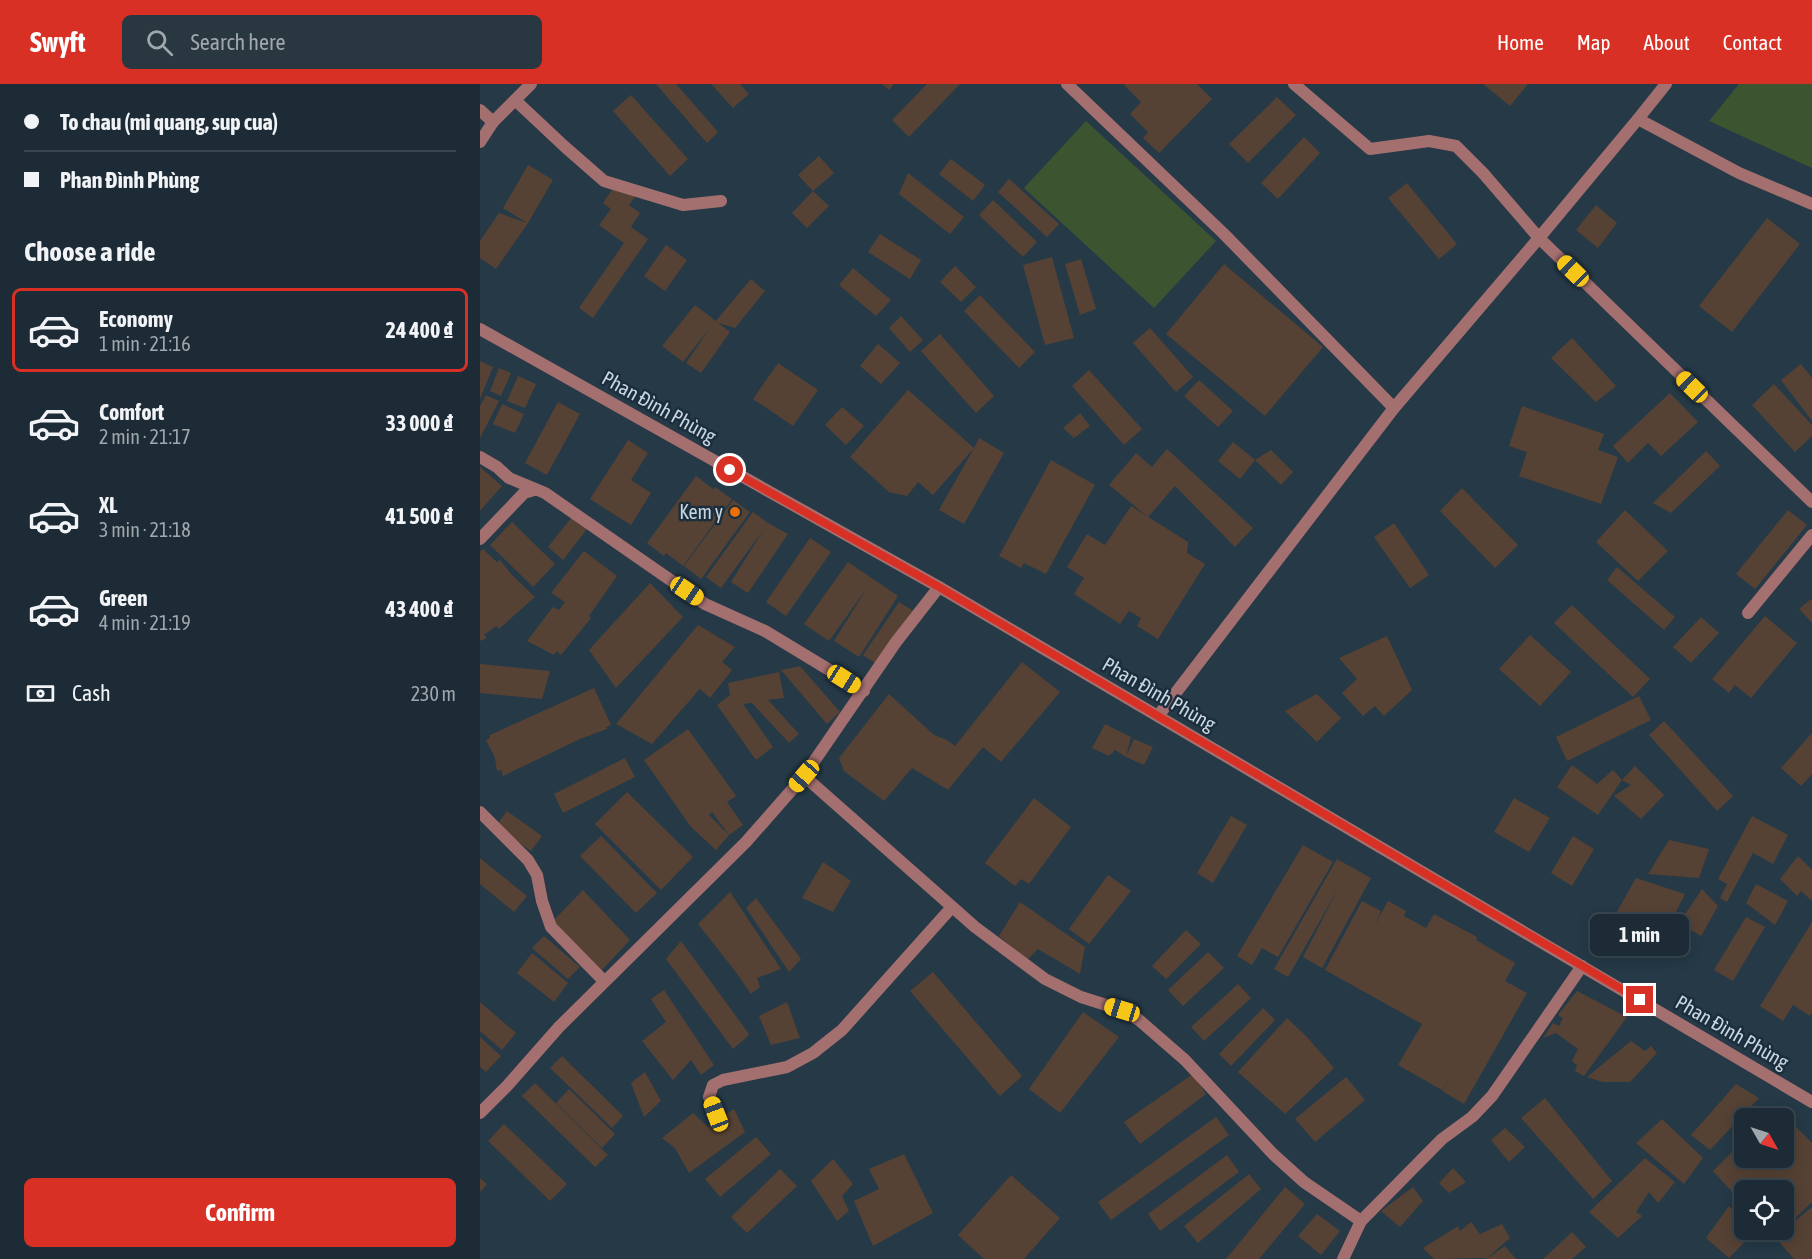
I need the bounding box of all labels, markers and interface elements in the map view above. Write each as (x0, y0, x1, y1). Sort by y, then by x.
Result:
search box (122, 15, 542, 69)
text: Swyft (30, 26, 86, 58)
icon: search (143, 26, 176, 59)
text: Search here (191, 29, 285, 55)
text: Home (1497, 30, 1544, 54)
text: Map (1577, 30, 1611, 54)
text: About (1644, 30, 1690, 54)
text: Contact (1723, 30, 1782, 54)
text: To chau (mi quang, sup cua) (60, 109, 278, 135)
text: Phan Đình Phùng (60, 167, 199, 193)
text: Choose a ride (24, 236, 156, 267)
car (1554, 252, 1592, 290)
icon: car (27, 303, 81, 357)
text: Economy (99, 306, 173, 332)
text: 24 400 ₫ (386, 317, 453, 343)
text: 1 min · 21:16 (99, 332, 191, 355)
street label: Phan Đình Phùng (598, 366, 721, 448)
car (1673, 368, 1711, 406)
icon: car (27, 396, 81, 450)
text: Comfort (99, 399, 164, 425)
text: 33 000 ₫ (386, 410, 453, 436)
text: 2 min · 21:17 (99, 425, 191, 448)
route start (716, 456, 743, 483)
icon: car (27, 489, 81, 543)
text: XL (99, 492, 117, 518)
place label: Kem y (679, 500, 723, 523)
text: 41 500 ₫ (386, 503, 453, 529)
marker: Kem y (728, 505, 742, 519)
text: 3 min · 21:18 (99, 518, 191, 541)
car (667, 573, 707, 609)
icon: car (27, 582, 81, 636)
text: Green (99, 585, 148, 611)
text: 43 400 ₫ (386, 596, 453, 622)
text: 4 min · 21:19 (99, 611, 191, 634)
street label: Phan Đình Phùng (1099, 652, 1220, 735)
car (824, 662, 864, 696)
icon: cash (24, 677, 57, 710)
text: Cash (72, 680, 111, 706)
text: 230 m (411, 682, 456, 705)
car (785, 757, 823, 795)
callout: 1 min (1590, 913, 1690, 955)
text: 1 min (1619, 923, 1660, 946)
route end (1626, 986, 1653, 1013)
street label: Phan Đình Phùng (1672, 990, 1793, 1073)
car (1102, 996, 1142, 1024)
car (701, 1094, 731, 1134)
north arrow (1734, 1108, 1794, 1168)
map controls (1734, 1108, 1794, 1240)
button: Confirm (24, 1178, 456, 1247)
button: locate (1734, 1180, 1794, 1240)

